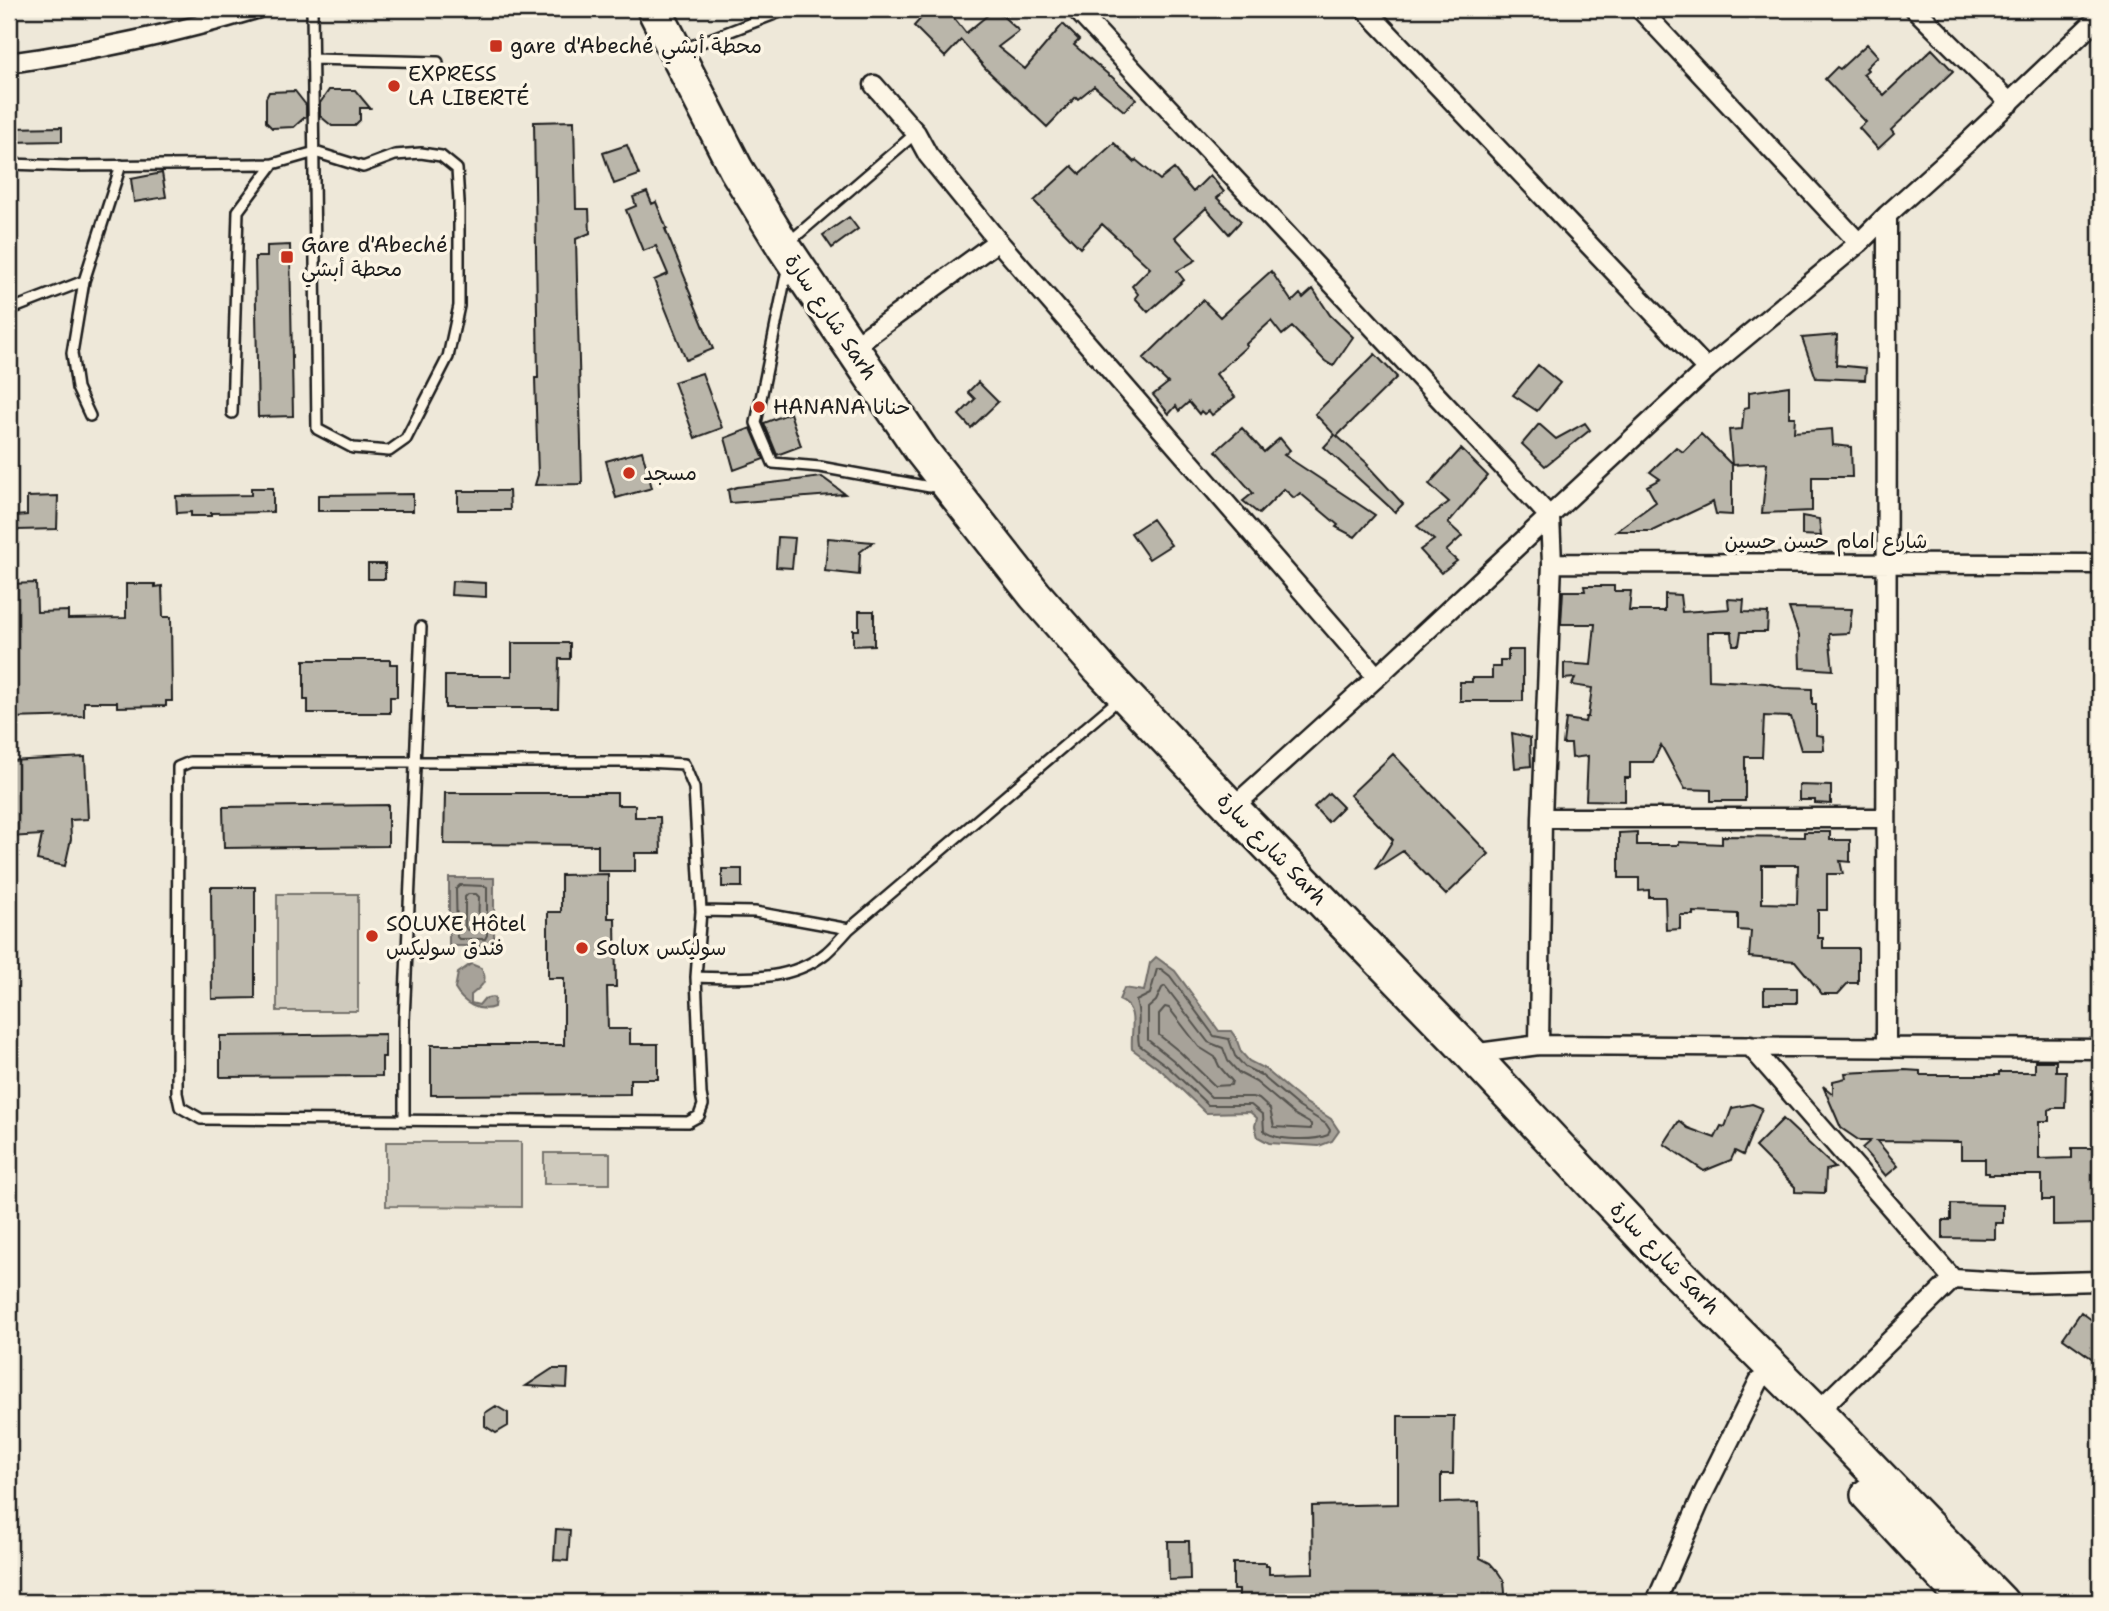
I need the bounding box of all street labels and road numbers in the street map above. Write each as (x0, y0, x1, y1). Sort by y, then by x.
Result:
street label: شارع سارة Sarh (778, 248, 884, 386)
street label: شارع امام حسن حسين (1725, 527, 1927, 557)
street label: شارع سارة Sarh (1210, 786, 1333, 912)
street label: شارع سارة Sarh (1603, 1195, 1726, 1321)

